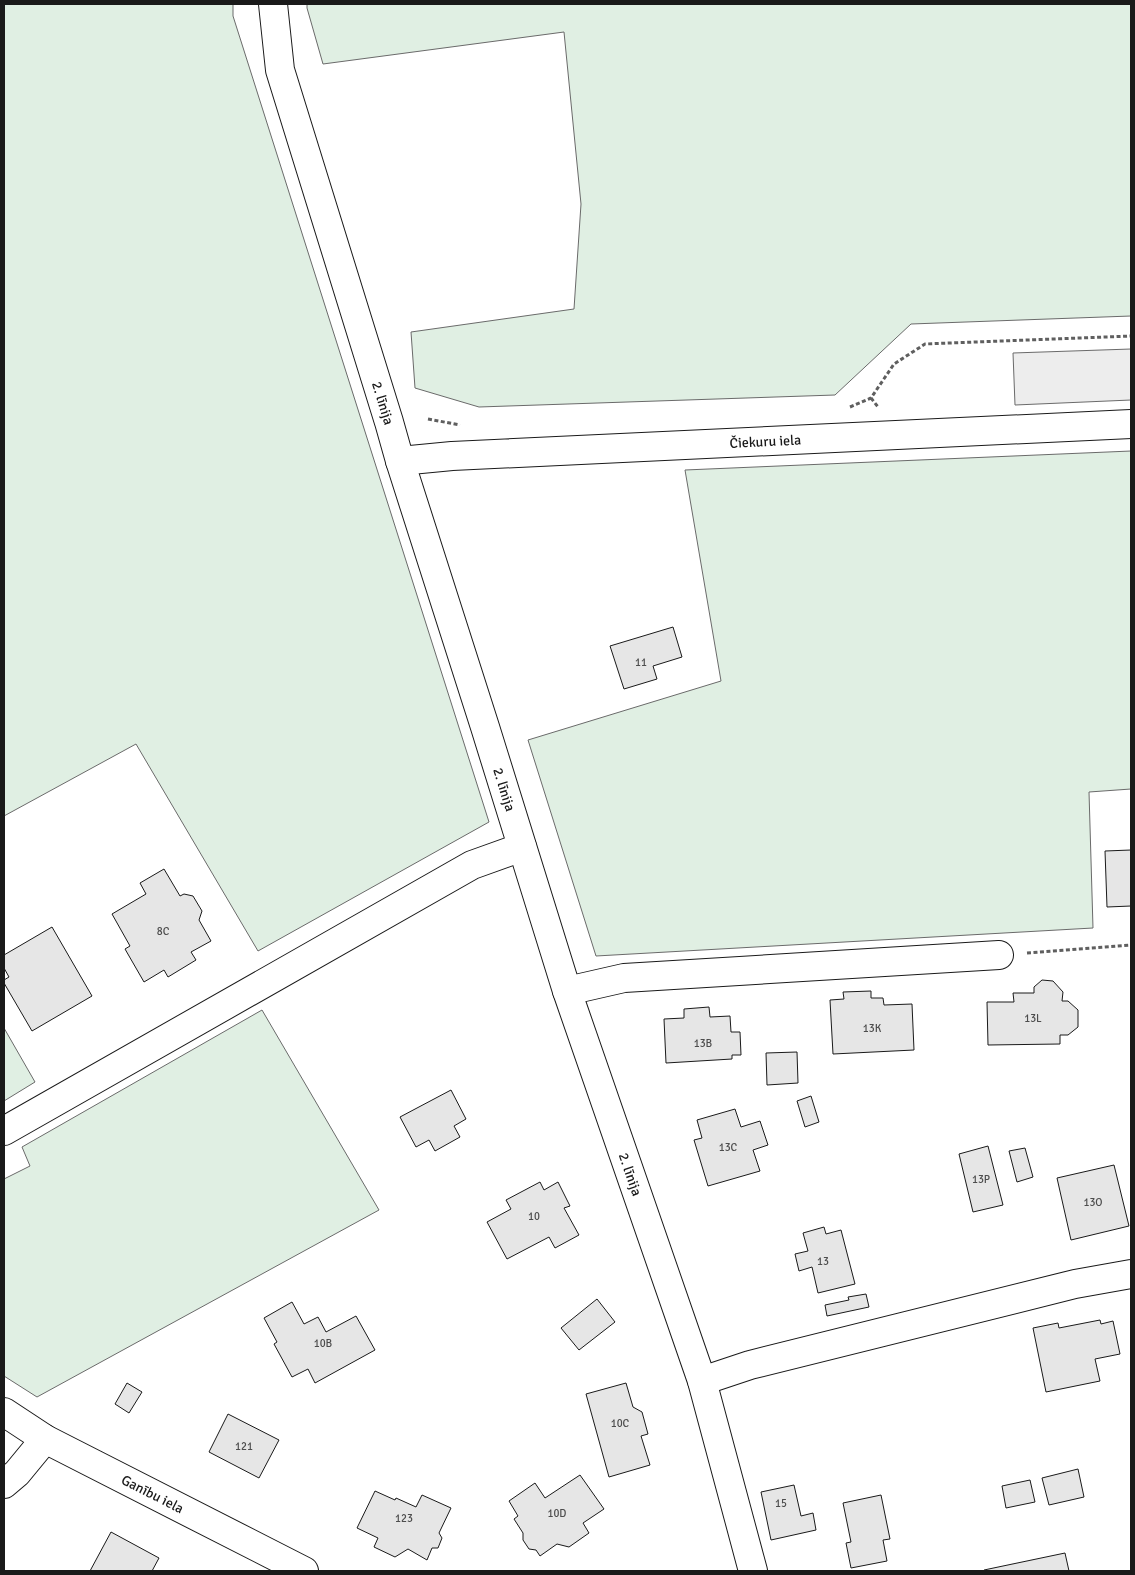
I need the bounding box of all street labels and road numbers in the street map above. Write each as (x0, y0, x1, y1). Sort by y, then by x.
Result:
street label: 2. līnija (368, 379, 397, 427)
street label: Čiekuru iela (729, 432, 802, 452)
street label: 2. līnija (489, 766, 519, 813)
street label: 2. līnija (615, 1151, 645, 1198)
street label: Ganību iela (118, 1471, 187, 1517)

